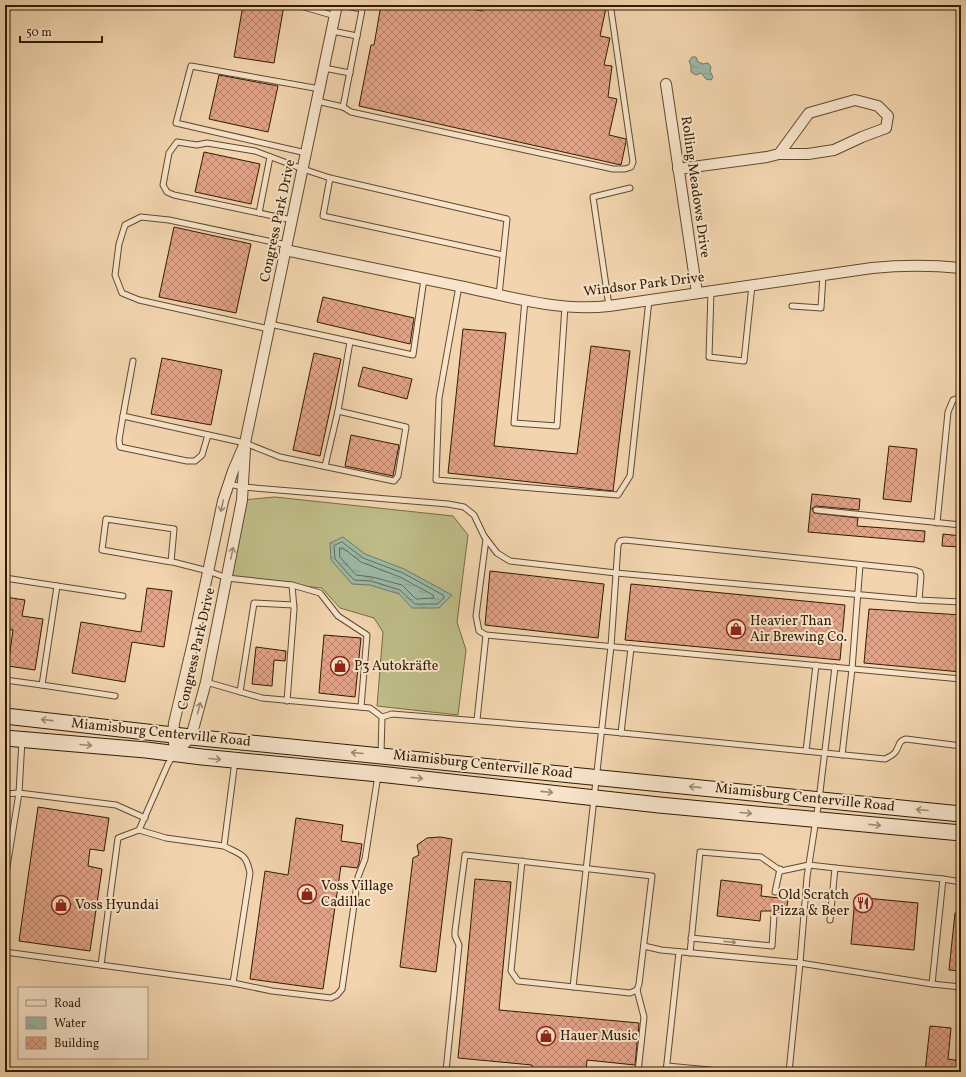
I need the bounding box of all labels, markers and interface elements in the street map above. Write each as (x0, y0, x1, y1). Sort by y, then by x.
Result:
scale bar (20, 18, 102, 44)
text: 50 m (26, 25, 52, 41)
street label: Rolling Meadows Drive (676, 115, 714, 259)
street label: Congress Park Drive (256, 158, 300, 284)
street label: Windsor Park Drive (582, 268, 706, 302)
one-way arrow (218, 499, 225, 512)
one-way arrow (228, 547, 236, 560)
street label: Congress Park Drive (174, 586, 220, 712)
place label: Heavier Than Air Brewing Co. (750, 612, 847, 647)
shop icon: Heavier Than Air Brewing Co. (725, 618, 747, 640)
shop icon: P3 Autokräfte (329, 655, 351, 677)
place label: P3 Autokräfte (354, 657, 439, 676)
one-way arrow (196, 701, 203, 714)
street label: Miamisburg Centerville Road (70, 714, 252, 752)
one-way arrow (41, 717, 54, 724)
one-way arrow (79, 741, 92, 748)
street label: Miamisburg Centerville Road (392, 746, 574, 784)
one-way arrow (351, 749, 364, 756)
one-way arrow (208, 755, 221, 762)
one-way arrow (410, 774, 423, 782)
street label: Miamisburg Centerville Road (714, 779, 896, 817)
one-way arrow (689, 783, 702, 791)
one-way arrow (540, 789, 553, 796)
one-way arrow (916, 806, 929, 814)
one-way arrow (739, 809, 752, 816)
one-way arrow (868, 821, 881, 829)
place label: Voss Village Cadillac (321, 877, 394, 912)
shop icon: Voss Village Cadillac (296, 883, 318, 905)
place label: Old Scratch Pizza & Beer (772, 886, 849, 921)
restaurant icon: Old Scratch Pizza & Beer (852, 892, 874, 914)
shop icon: Voss Hyundai (50, 894, 72, 916)
place label: Voss Hyundai (75, 896, 159, 915)
one-way arrow (723, 938, 736, 946)
legend (18, 987, 148, 1059)
text: Road (54, 996, 81, 1012)
text: Water (54, 1016, 86, 1032)
shop icon: Hauer Music (535, 1025, 557, 1047)
place label: Hauer Music (560, 1027, 638, 1046)
text: Building (54, 1036, 99, 1052)

